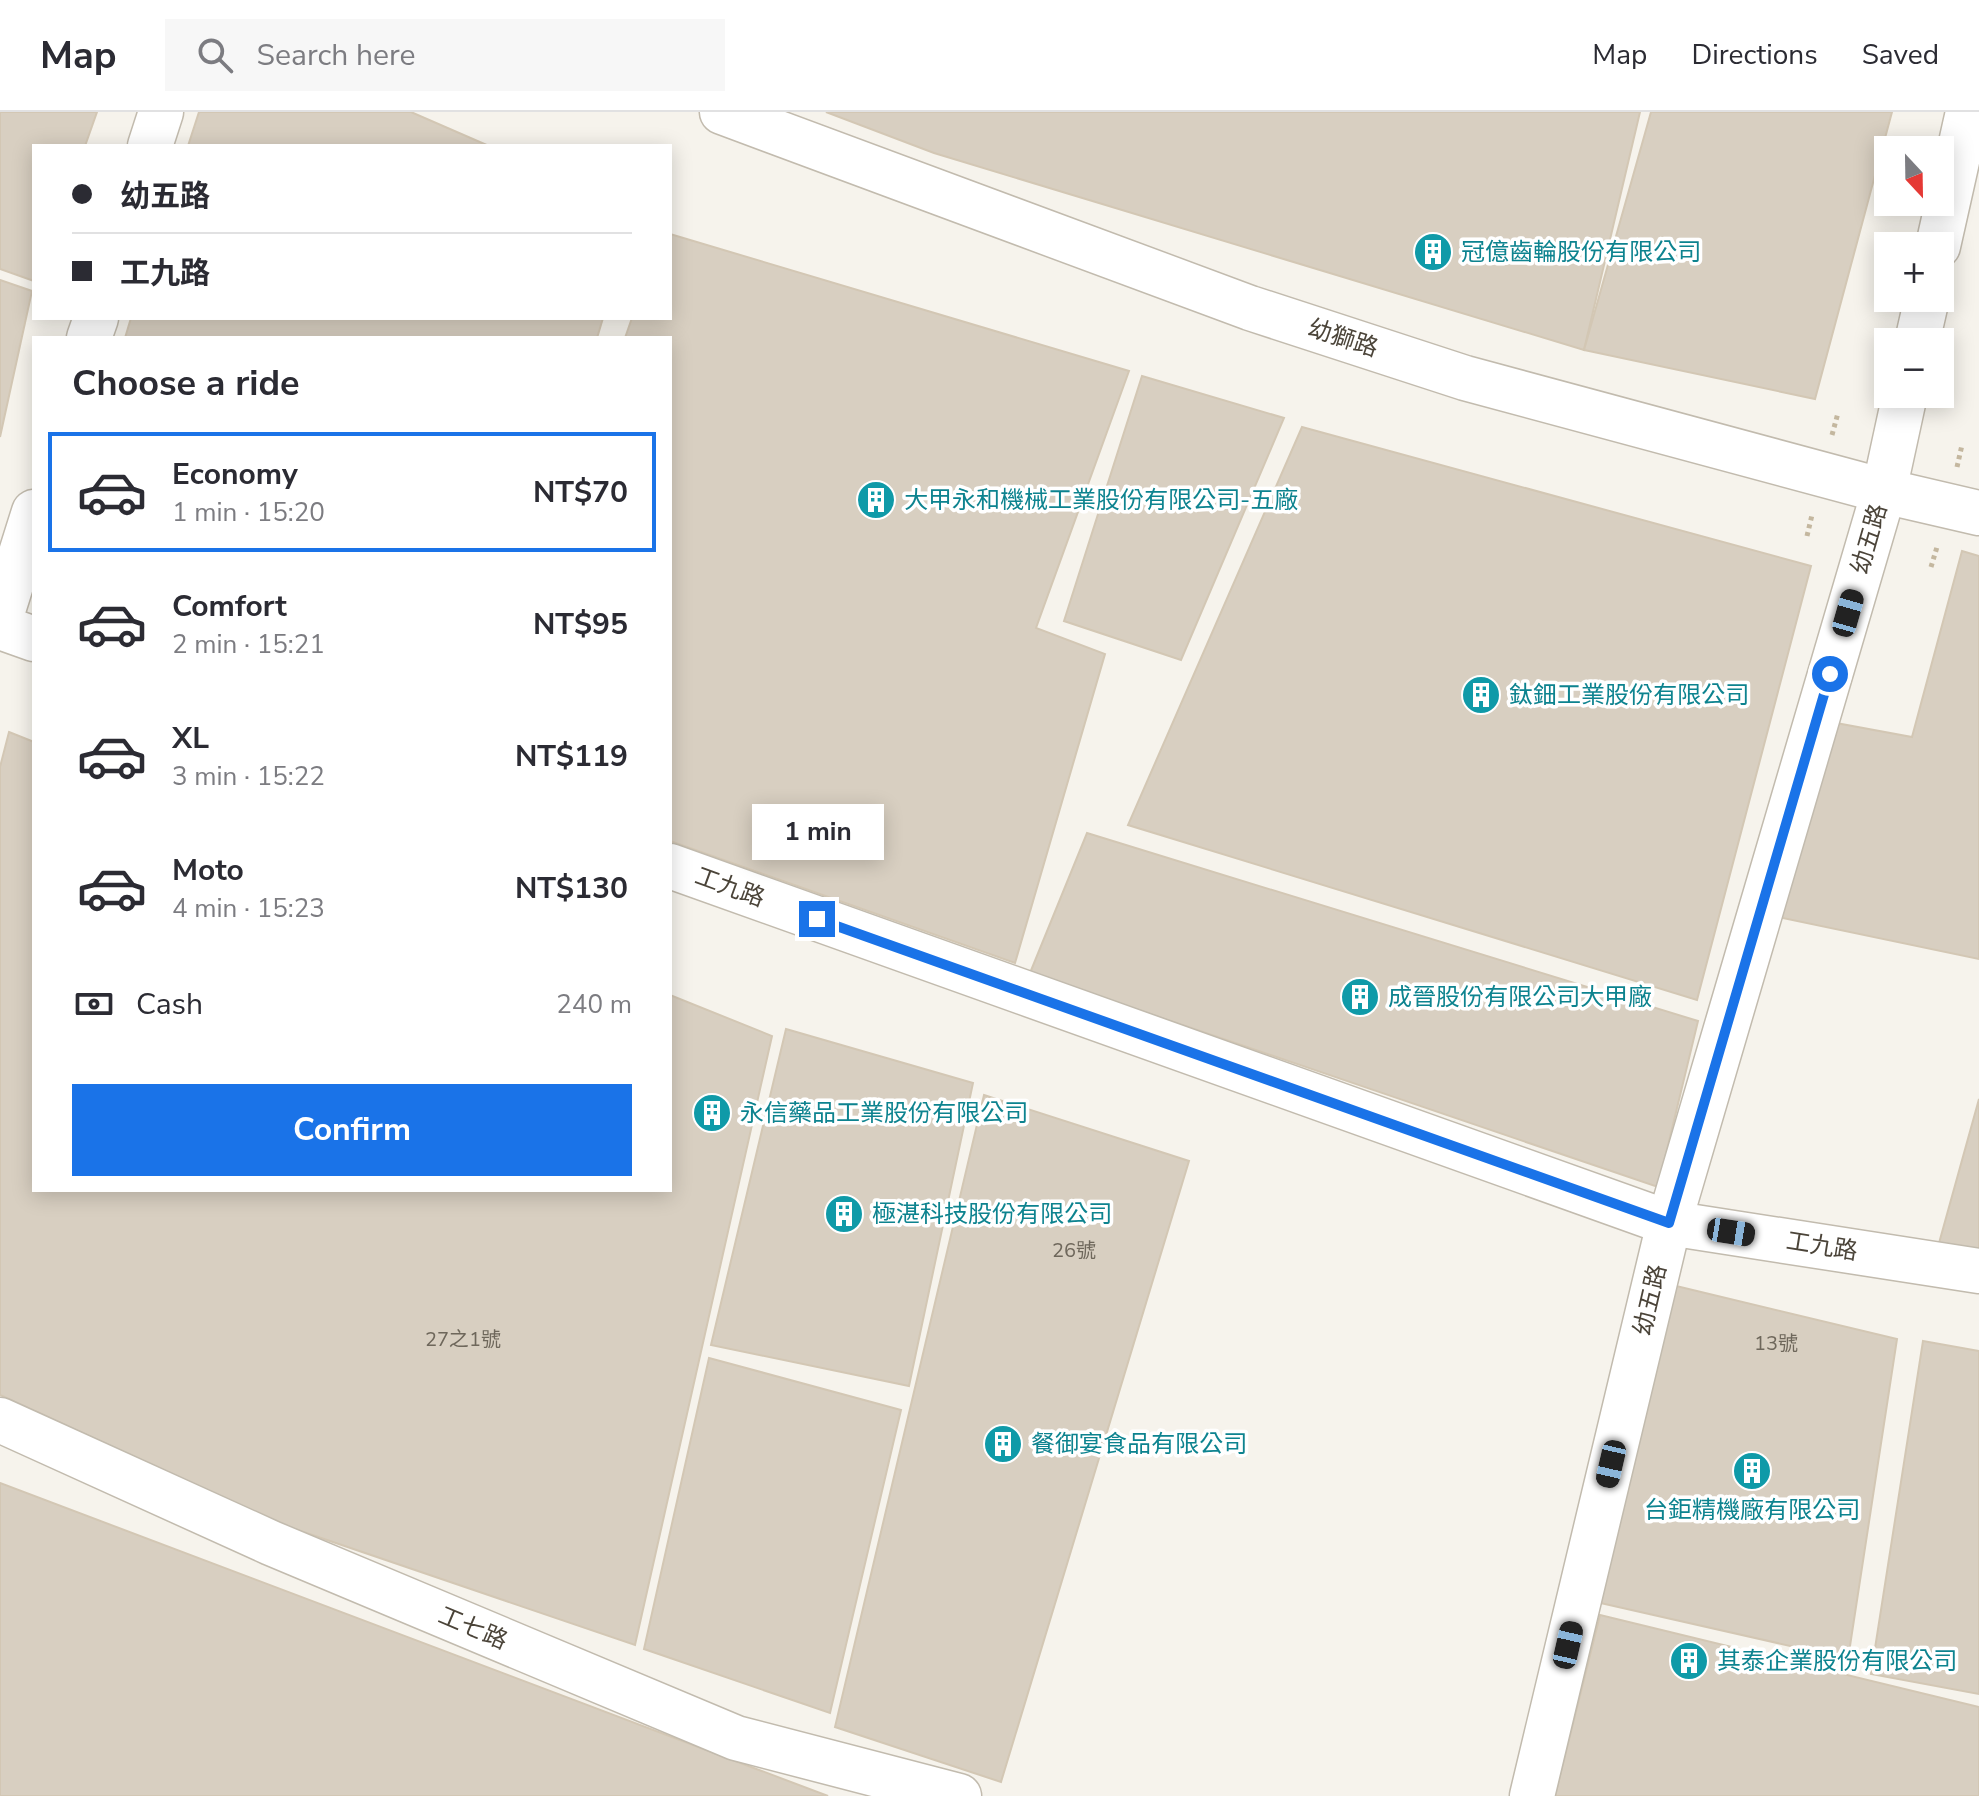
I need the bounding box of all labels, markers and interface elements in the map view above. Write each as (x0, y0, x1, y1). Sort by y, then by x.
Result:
search box (165, 19, 725, 91)
text: Map (40, 30, 117, 81)
icon: search (193, 33, 237, 77)
text: Search here (257, 35, 416, 76)
text: Map (1592, 36, 1647, 74)
text: Directions (1691, 36, 1818, 74)
text: Saved (1862, 36, 1939, 74)
north arrow (1874, 136, 1954, 216)
map controls (1874, 136, 1954, 408)
text: 幼五路 (120, 176, 210, 217)
building icon: 冠億齒輪股份有限公司 (1412, 231, 1454, 273)
button: + (1874, 232, 1954, 312)
place label: 冠億齒輪股份有限公司 (1461, 236, 1701, 268)
text: 工九路 (120, 253, 210, 294)
street label: 幼獅路 (1304, 312, 1382, 364)
button: − (1874, 328, 1954, 408)
text: Choose a ride (72, 359, 300, 408)
text: Economy (172, 454, 298, 495)
icon: car (76, 456, 148, 528)
text: NT$70 (533, 472, 628, 513)
building icon: 大甲永和機械工業股份有限公司-五廠 (855, 479, 897, 521)
place label: 大甲永和機械工業股份有限公司-五廠 (904, 484, 1298, 516)
text: 1 min · 15:20 (172, 495, 325, 530)
street label: 幼五路 (1844, 500, 1894, 578)
text: Comfort (172, 586, 287, 627)
car (1830, 587, 1866, 639)
icon: car (76, 588, 148, 660)
text: NT$95 (533, 604, 628, 645)
text: 2 min · 15:21 (172, 627, 325, 662)
route start (1812, 656, 1848, 692)
building icon: 鈦鈿工業股份有限公司 (1460, 674, 1502, 716)
place label: 鈦鈿工業股份有限公司 (1509, 679, 1749, 711)
text: XL (172, 718, 209, 759)
icon: car (76, 720, 148, 792)
text: NT$119 (515, 736, 628, 777)
text: 3 min · 15:22 (172, 759, 325, 794)
callout: 1 min (751, 803, 883, 859)
text: 1 min (784, 814, 852, 849)
text: Moto (172, 850, 244, 891)
icon: car (76, 852, 148, 924)
street label: 工九路 (691, 860, 769, 914)
text: NT$130 (515, 868, 628, 909)
text: 4 min · 15:23 (172, 891, 325, 926)
route end (799, 901, 835, 937)
building icon: 成晉股份有限公司大甲廠 (1339, 976, 1381, 1018)
place label: 成晉股份有限公司大甲廠 (1388, 981, 1652, 1013)
icon: cash (72, 982, 116, 1026)
text: Cash (136, 984, 203, 1025)
text: 240 m (556, 987, 632, 1022)
button: Confirm (72, 1084, 632, 1176)
building icon: 永信藥品工業股份有限公司 (691, 1092, 733, 1134)
place label: 永信藥品工業股份有限公司 (740, 1097, 1028, 1129)
building icon: 極湛科技股份有限公司 (823, 1193, 865, 1235)
place label: 極湛科技股份有限公司 (872, 1198, 1112, 1230)
car (1705, 1216, 1757, 1248)
street label: 工九路 (1784, 1225, 1860, 1267)
house number: 26號 (1052, 1237, 1096, 1264)
street label: 幼五路 (1626, 1261, 1674, 1339)
house number: 27之1號 (425, 1326, 501, 1353)
house number: 13號 (1754, 1330, 1798, 1357)
building icon: 餐御宴食品有限公司 (982, 1423, 1024, 1465)
place label: 餐御宴食品有限公司 (1031, 1428, 1247, 1460)
car (1594, 1438, 1628, 1490)
building icon: 台鉅精機廠有限公司 (1731, 1450, 1773, 1492)
place label: 台鉅精機廠有限公司 (1644, 1494, 1860, 1526)
street label: 工七路 (434, 1599, 512, 1657)
car (1551, 1619, 1585, 1671)
building icon: 其泰企業股份有限公司 (1668, 1640, 1710, 1682)
place label: 其泰企業股份有限公司 (1717, 1645, 1957, 1677)

